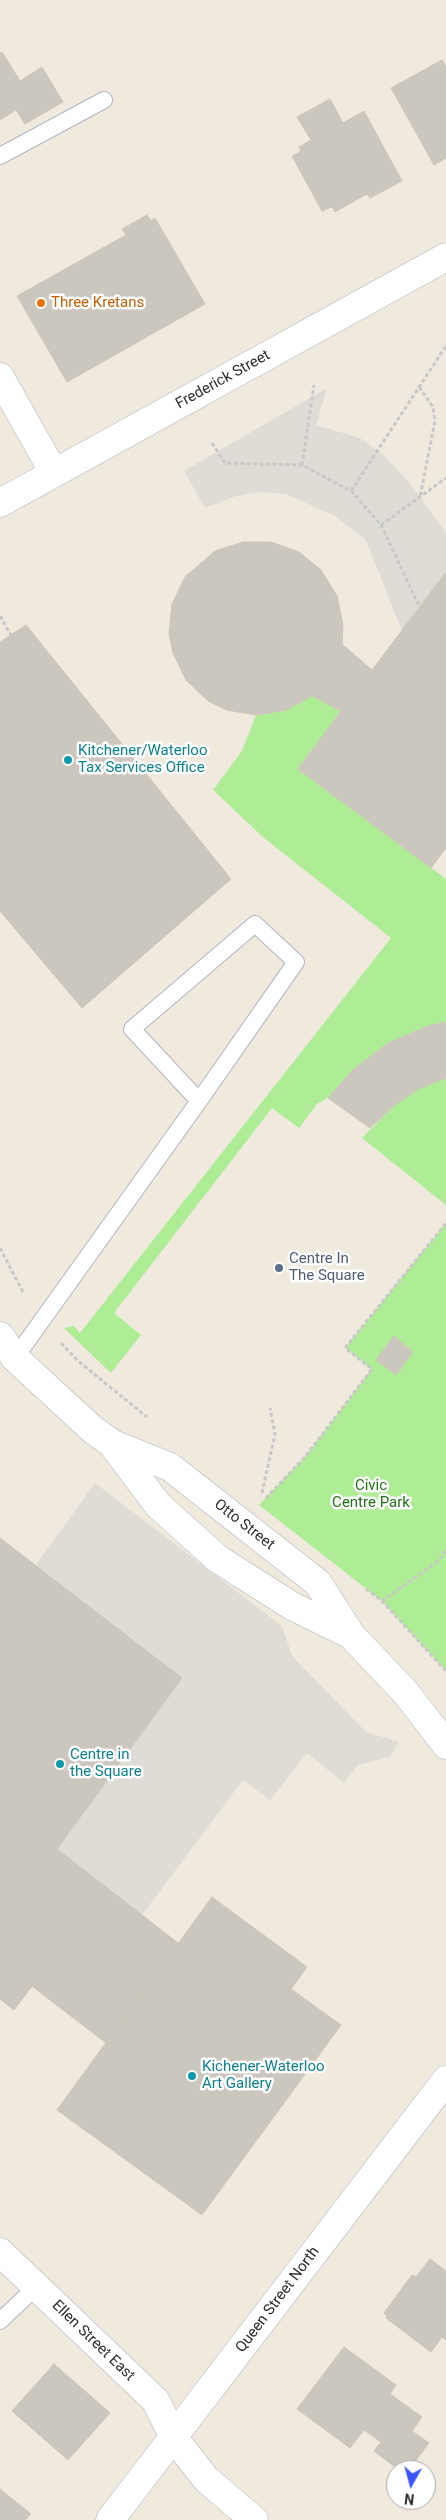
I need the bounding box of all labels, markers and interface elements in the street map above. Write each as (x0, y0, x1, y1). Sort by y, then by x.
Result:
place label: Three Kretans (51, 294, 144, 312)
marker: Three Kretans (35, 297, 47, 309)
street label: Frederick Street (173, 347, 273, 413)
place label: Kitchener/Waterloo Tax Services Office (78, 742, 207, 777)
marker: Kitchener/Waterloo Tax Services Office (62, 754, 74, 766)
place label: Centre In The Square (289, 1250, 365, 1285)
marker: Centre In The Square (273, 1262, 285, 1274)
park label: Civic Centre Park (332, 1477, 410, 1512)
street label: Otto Street (210, 1496, 278, 1554)
place label: Centre in the Square (70, 1746, 142, 1781)
marker: Centre in the Square (54, 1758, 66, 1770)
place label: Kichener-Waterloo Art Gallery (202, 2058, 325, 2093)
marker: Kichener-Waterloo Art Gallery (186, 2070, 198, 2082)
street label: Queen Street North (232, 2244, 324, 2356)
street label: Ellen Street East (48, 2297, 138, 2385)
north arrow (386, 2460, 436, 2510)
text: N (403, 2490, 415, 2507)

